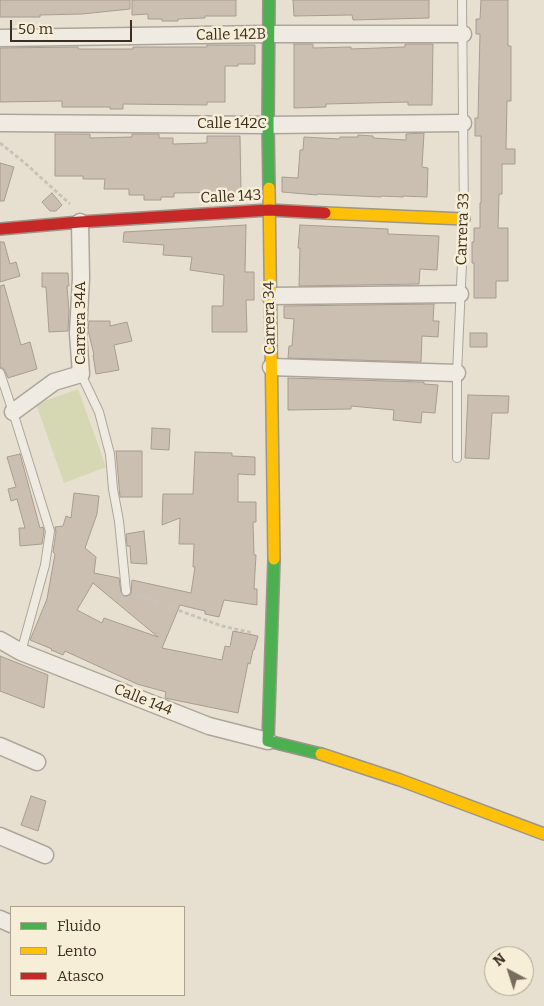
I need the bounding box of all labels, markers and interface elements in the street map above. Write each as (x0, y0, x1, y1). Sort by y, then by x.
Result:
scale bar (12, 10, 135, 42)
text: 50 m (18, 20, 53, 38)
street label: Calle 142B (196, 25, 266, 45)
street label: Calle 142C (197, 115, 267, 133)
street label: Calle 143 (200, 186, 262, 208)
street label: Carrera 33 (453, 192, 473, 266)
street label: Carrera 34A (72, 281, 90, 365)
street label: Carrera 34 (260, 281, 280, 355)
street label: Calle 144 (111, 680, 175, 720)
legend (10, 906, 185, 996)
text: Fluido (57, 917, 101, 935)
text: Lento (57, 942, 97, 960)
north arrow (484, 946, 534, 996)
text: N (490, 950, 509, 970)
text: Atasco (57, 967, 104, 985)

